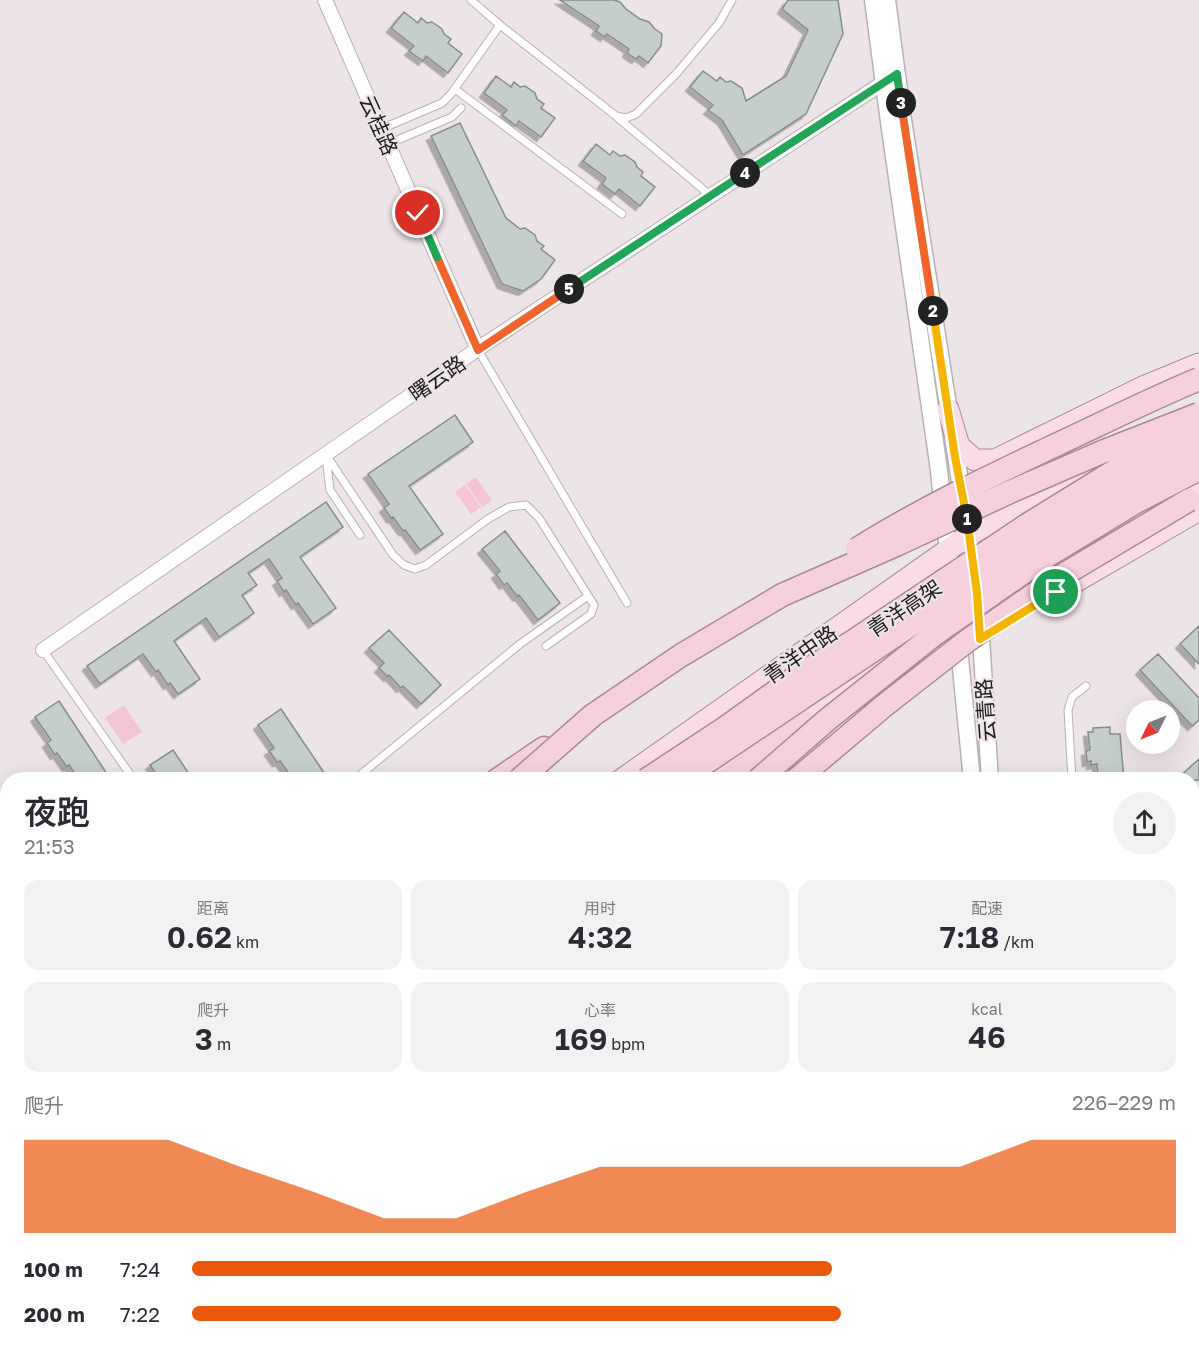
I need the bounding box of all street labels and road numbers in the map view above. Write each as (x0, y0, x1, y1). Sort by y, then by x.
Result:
street label: 云桂路 (354, 91, 404, 159)
street label: 曙云路 (404, 349, 470, 407)
street label: 青洋高架 (862, 574, 946, 642)
street label: 青洋中路 (758, 619, 842, 689)
street label: 云青路 (970, 678, 1000, 742)

